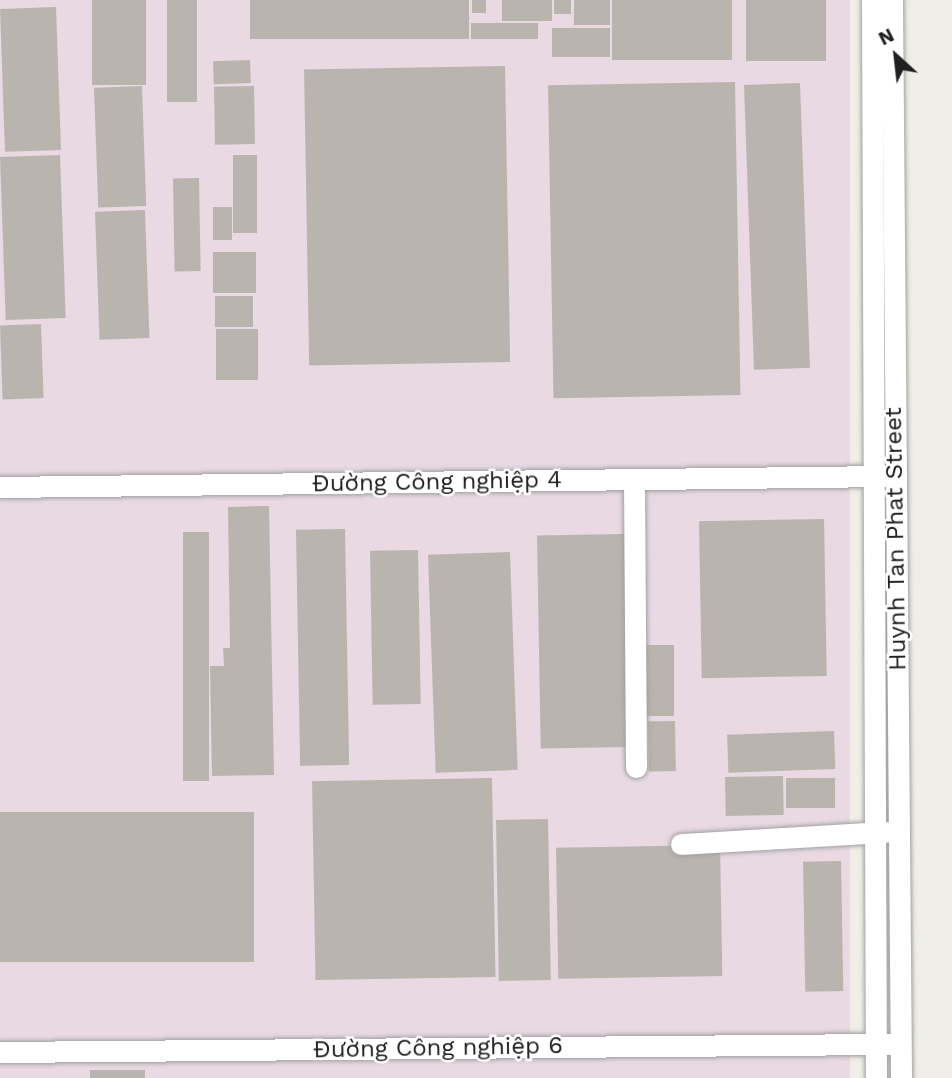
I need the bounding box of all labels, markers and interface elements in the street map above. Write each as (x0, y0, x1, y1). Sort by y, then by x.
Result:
north arrow (861, 21, 931, 91)
text: N (875, 23, 898, 50)
street label: Huynh Tan Phat Street (879, 407, 913, 671)
street label: Đường Công nghiệp 4 (312, 465, 562, 499)
street label: Đường Công nghiệp 6 (313, 1031, 563, 1065)

